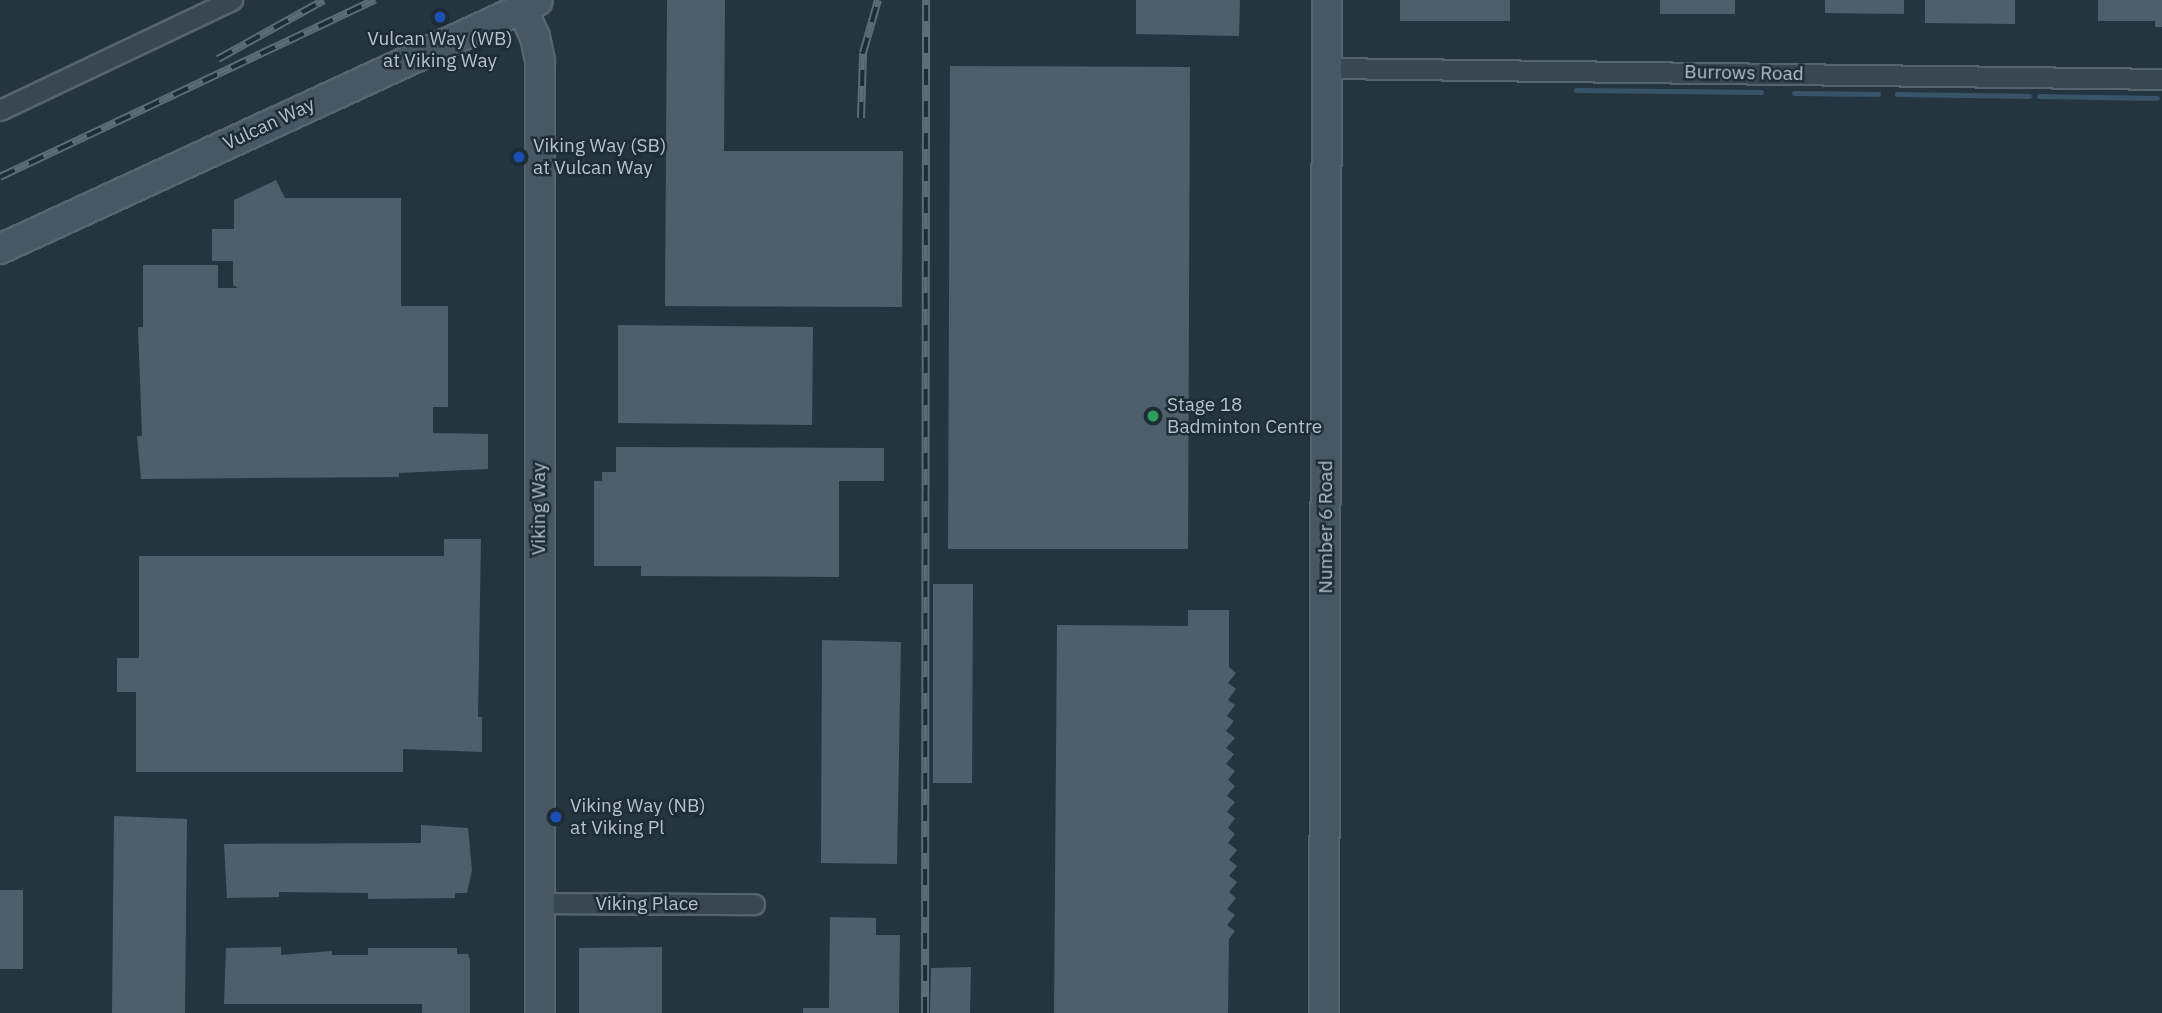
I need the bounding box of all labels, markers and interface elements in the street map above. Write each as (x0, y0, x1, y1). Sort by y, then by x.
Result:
marker: Vulcan Way (WB) at Viking Way (432, 9, 448, 25)
place label: Vulcan Way (WB) at Viking Way (367, 28, 513, 72)
street label: Burrows Road (1684, 61, 1804, 85)
street label: Vulcan Way (220, 93, 318, 155)
place label: Viking Way (SB) at Vulcan Way (533, 135, 666, 179)
marker: Viking Way (SB) at Vulcan Way (511, 149, 527, 165)
place label: Stage 18 Badminton Centre (1167, 394, 1322, 438)
marker: Stage 18 Badminton Centre (1145, 408, 1161, 424)
street label: Number 6 Road (1315, 460, 1337, 594)
street label: Viking Way (528, 463, 550, 555)
place label: Viking Way (NB) at Viking Pl (570, 795, 706, 839)
marker: Viking Way (NB) at Viking Pl (548, 809, 564, 825)
street label: Viking Place (595, 893, 699, 915)

